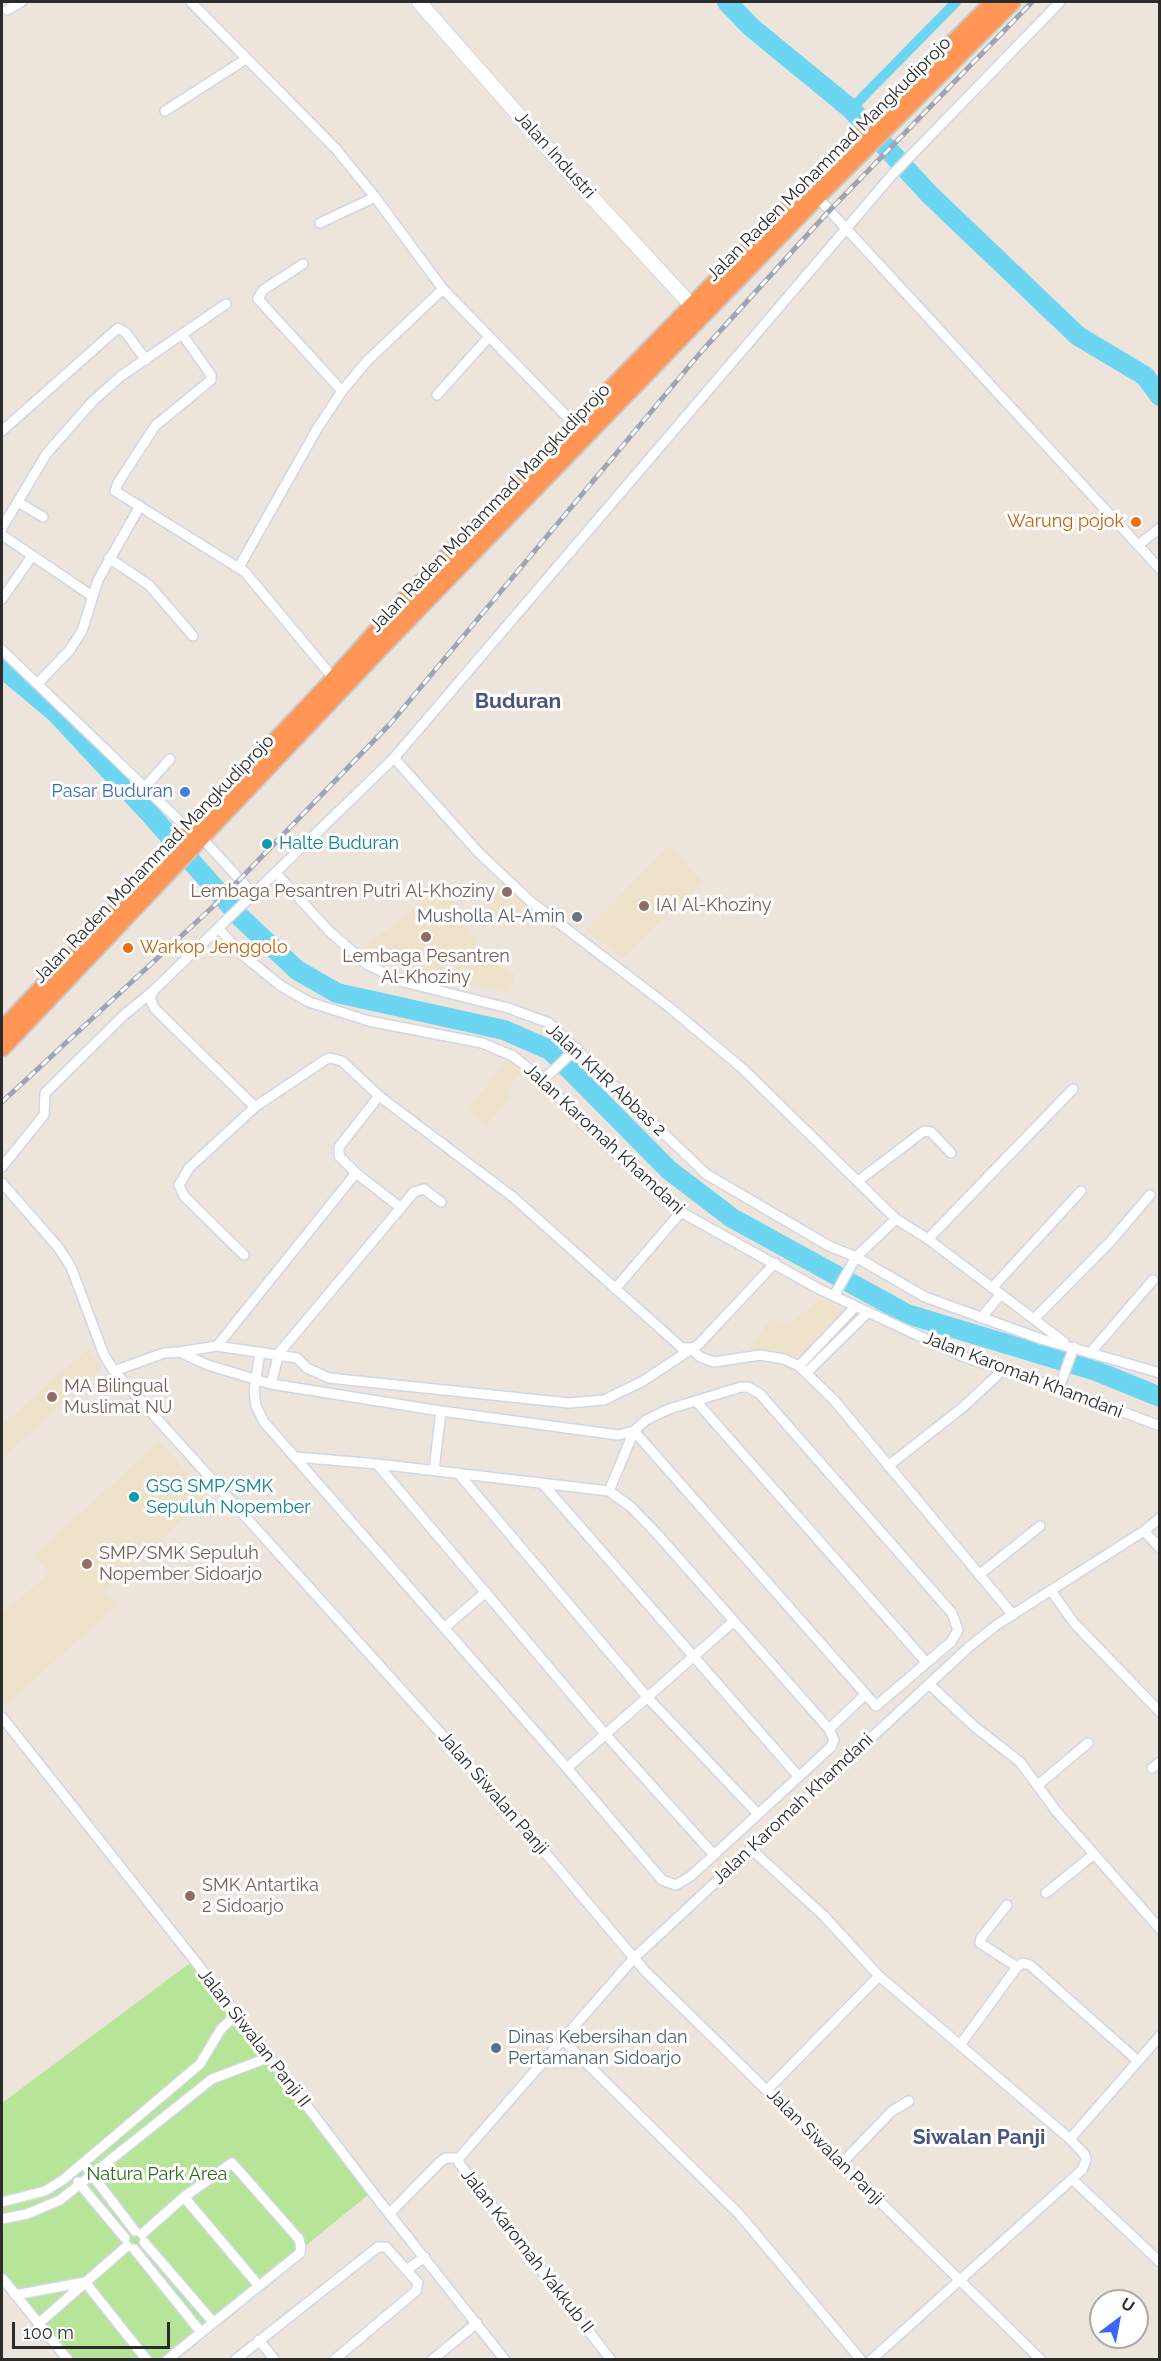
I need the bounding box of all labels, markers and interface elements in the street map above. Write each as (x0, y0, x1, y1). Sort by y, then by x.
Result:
street label: Jalan Raden Mohammad Mangkudiprojo (702, 32, 956, 286)
street label: Jalan Industri (510, 107, 600, 203)
street label: Jalan Raden Mohammad Mangkudiprojo (365, 379, 615, 637)
place label: Warung pojok (1007, 511, 1124, 533)
marker: Warung pojok (1129, 515, 1143, 529)
district label: Buduran (475, 689, 561, 715)
street label: Jalan Raden Mohammad Mangkudiprojo (29, 730, 279, 988)
place label: Pasar Buduran (52, 781, 173, 803)
marker: Pasar Buduran (178, 785, 192, 799)
place label: Halte Buduran (279, 833, 399, 855)
marker: Halte Buduran (260, 837, 274, 851)
place label: Lembaga Pesantren Putri Al-Khoziny (190, 881, 495, 903)
marker: Lembaga Pesantren Putri Al-Khoziny (500, 885, 514, 899)
place label: IAI Al-Khoziny (656, 895, 771, 917)
marker: IAI Al-Khoziny (637, 899, 651, 913)
place label: Musholla Al-Amin (417, 906, 565, 928)
marker: Musholla Al-Amin (570, 910, 584, 924)
marker: Lembaga Pesantren Al-Khoziny (419, 930, 433, 944)
place label: Warkop Jenggolo (140, 937, 288, 959)
marker: Warkop Jenggolo (121, 941, 135, 955)
place label: Lembaga Pesantren Al-Khoziny (342, 946, 510, 988)
street label: Jalan KHR Abbas 2 (542, 1019, 670, 1141)
street label: Jalan Karomah Khamdani (519, 1059, 689, 1219)
street label: Jalan Karomah Khamdani (920, 1327, 1126, 1423)
place label: MA Bilingual Muslimat NU (64, 1376, 172, 1418)
marker: MA Bilingual Muslimat NU (45, 1390, 59, 1404)
place label: GSG SMP/SMK Sepuluh Nopember (146, 1476, 311, 1518)
marker: GSG SMP/SMK Sepuluh Nopember (127, 1490, 141, 1504)
place label: SMP/SMK Sepuluh Nopember Sidoarjo (99, 1543, 262, 1586)
marker: SMP/SMK Sepuluh Nopember Sidoarjo (80, 1557, 94, 1571)
street label: Jalan Siwalan Panji (434, 1727, 552, 1859)
street label: Jalan Karomah Khamdani (708, 1729, 878, 1889)
place label: SMK Antartika 2 Sidoarjo (202, 1875, 319, 1918)
marker: SMK Antartika 2 Sidoarjo (183, 1889, 197, 1903)
street label: Jalan Siwalan Panji II (193, 1964, 315, 2112)
place label: Dinas Kebersihan dan Pertamanan Sidoarjo (508, 2027, 687, 2070)
marker: Dinas Kebersihan dan Pertamanan Sidoarjo (489, 2041, 503, 2055)
street label: Jalan Siwalan Panji (762, 2084, 888, 2210)
district label: Siwalan Panji (913, 2125, 1045, 2151)
park label: Natura Park Area (87, 2164, 227, 2186)
street label: Jalan Karomah Yakkub II (456, 2165, 598, 2337)
north arrow (1089, 2289, 1149, 2349)
text: U (1118, 2294, 1138, 2316)
scale bar (15, 2310, 172, 2348)
text: 100 m (23, 2322, 74, 2343)

